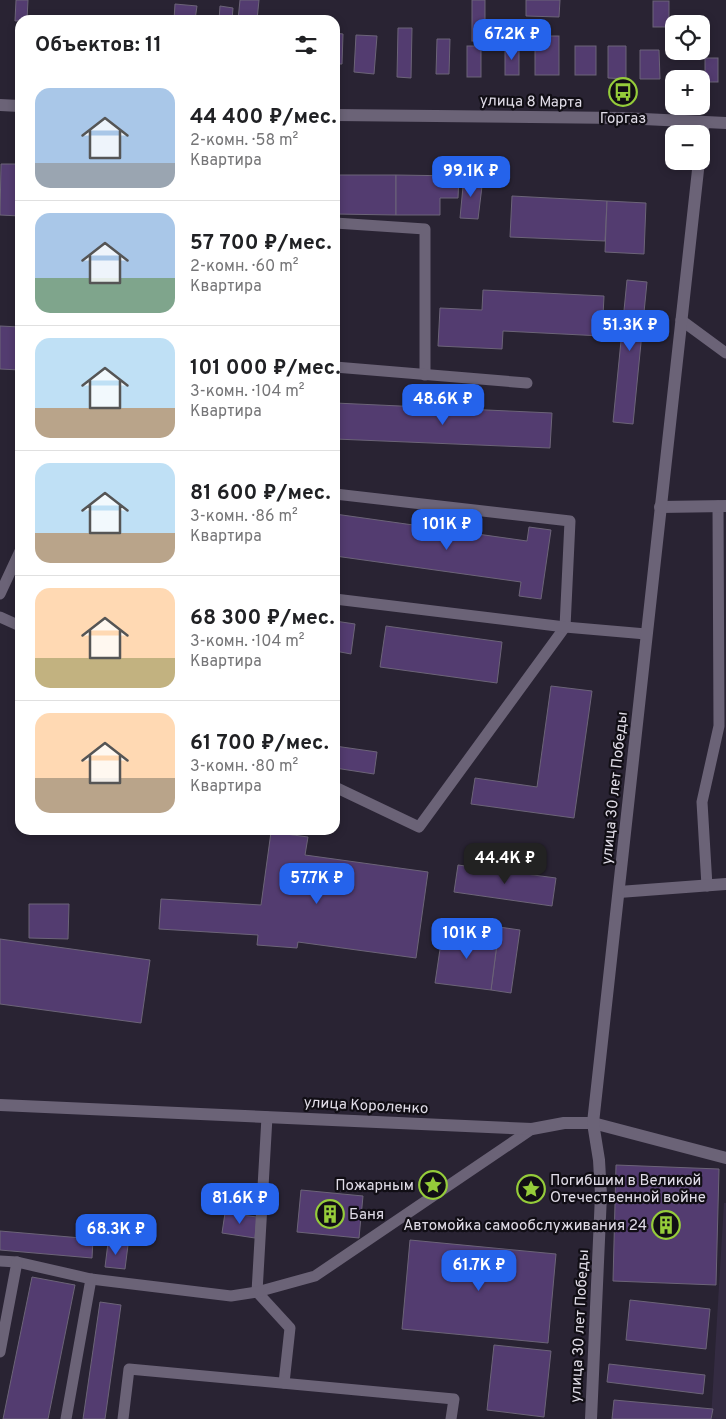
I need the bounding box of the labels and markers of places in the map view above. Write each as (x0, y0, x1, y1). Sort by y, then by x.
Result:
pin: 67.2K ₽ (466, 18, 558, 61)
bus stop icon: Горгаз (608, 77, 638, 107)
place label: Горгаз (600, 110, 646, 129)
pin: 99.1K ₽ (425, 156, 517, 198)
pin: 51.3K ₽ (584, 310, 676, 352)
pin: 48.6K ₽ (397, 384, 489, 426)
pin: 101K ₽ (406, 508, 488, 551)
pin: 44.4K ₽ (459, 842, 551, 885)
pin: 57.7K ₽ (271, 862, 363, 905)
pin: 101K ₽ (426, 918, 508, 960)
place icon: Пожарным (418, 1170, 448, 1200)
place label: Погибшим в Великой Отечественной войне (550, 1172, 706, 1208)
place icon: Погибшим в Великой Отечественной войне (516, 1174, 546, 1204)
place label: Пожарным (335, 1177, 414, 1196)
pin: 81.6K ₽ (194, 1182, 286, 1225)
building icon: Баня (315, 1199, 345, 1229)
place label: Баня (349, 1206, 384, 1225)
building icon: Автомойка самообслуживания 24 (651, 1210, 681, 1240)
pin: 68.3K ₽ (70, 1214, 162, 1256)
place label: Автомойка самообслуживания 24 (403, 1217, 647, 1236)
pin: 61.7K ₽ (433, 1250, 525, 1292)

